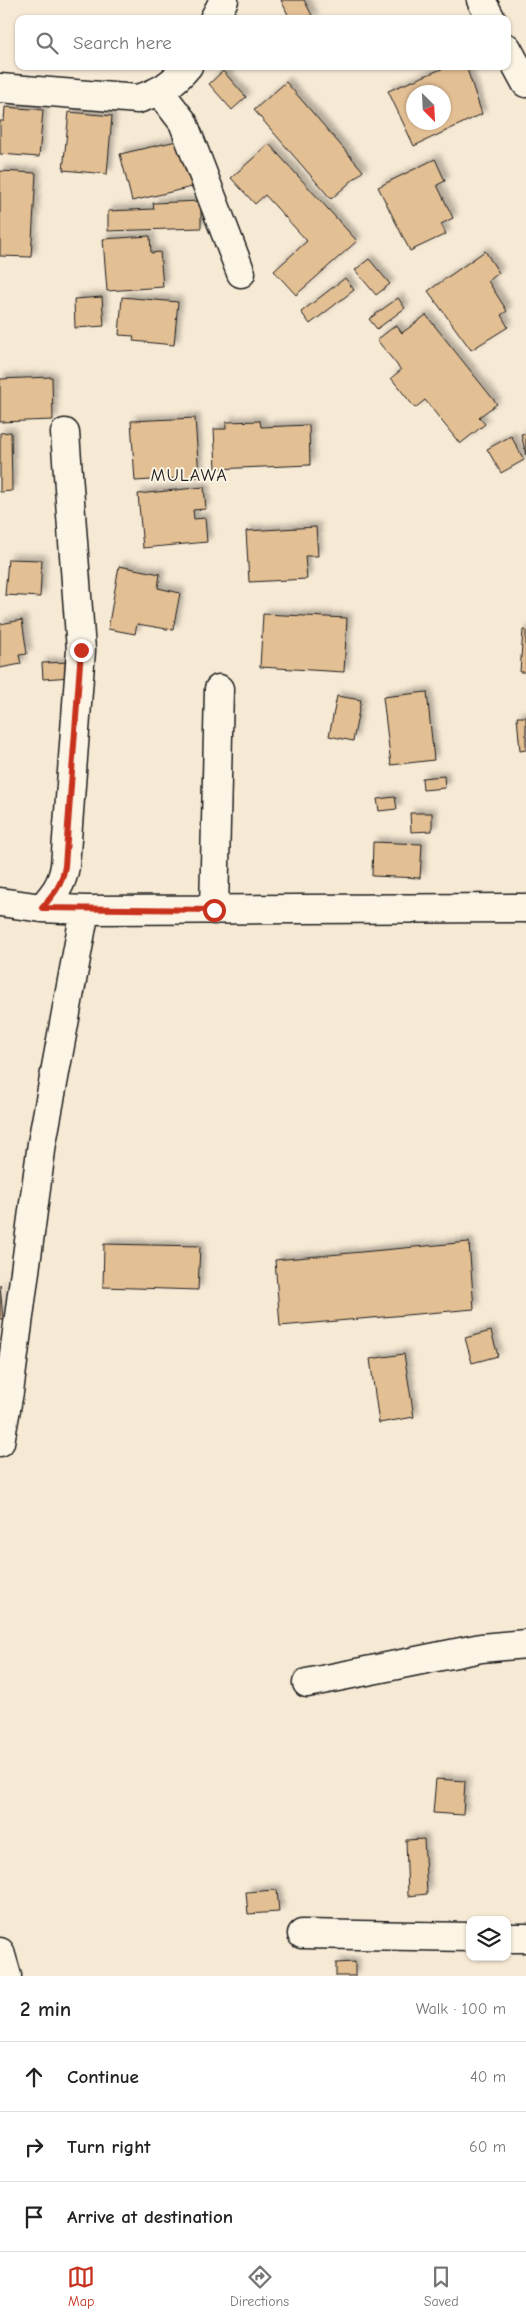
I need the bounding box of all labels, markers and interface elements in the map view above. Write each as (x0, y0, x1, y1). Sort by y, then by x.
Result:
search box (15, 15, 511, 70)
icon: search (33, 29, 61, 57)
text: Search here (73, 32, 172, 54)
north arrow (406, 85, 451, 130)
district label: MULAWA (150, 465, 228, 486)
route end (70, 639, 93, 662)
route start (203, 899, 226, 922)
map controls (466, 1916, 511, 1961)
button: layers (466, 1916, 511, 1961)
text: 2 min (20, 1997, 71, 2021)
text: Walk · 100 m (416, 2000, 506, 2018)
icon: ahead (20, 2063, 48, 2091)
text: Continue (67, 2066, 139, 2088)
text: 40 m (470, 2068, 506, 2086)
icon: right (20, 2133, 48, 2161)
text: Turn right (67, 2136, 151, 2158)
text: 60 m (469, 2138, 506, 2156)
icon: arrive (20, 2203, 48, 2231)
text: Arrive at destination (67, 2206, 233, 2228)
tab: Map (67, 2263, 95, 2310)
tab: Directions (230, 2263, 289, 2310)
tab: Saved (424, 2263, 459, 2310)

